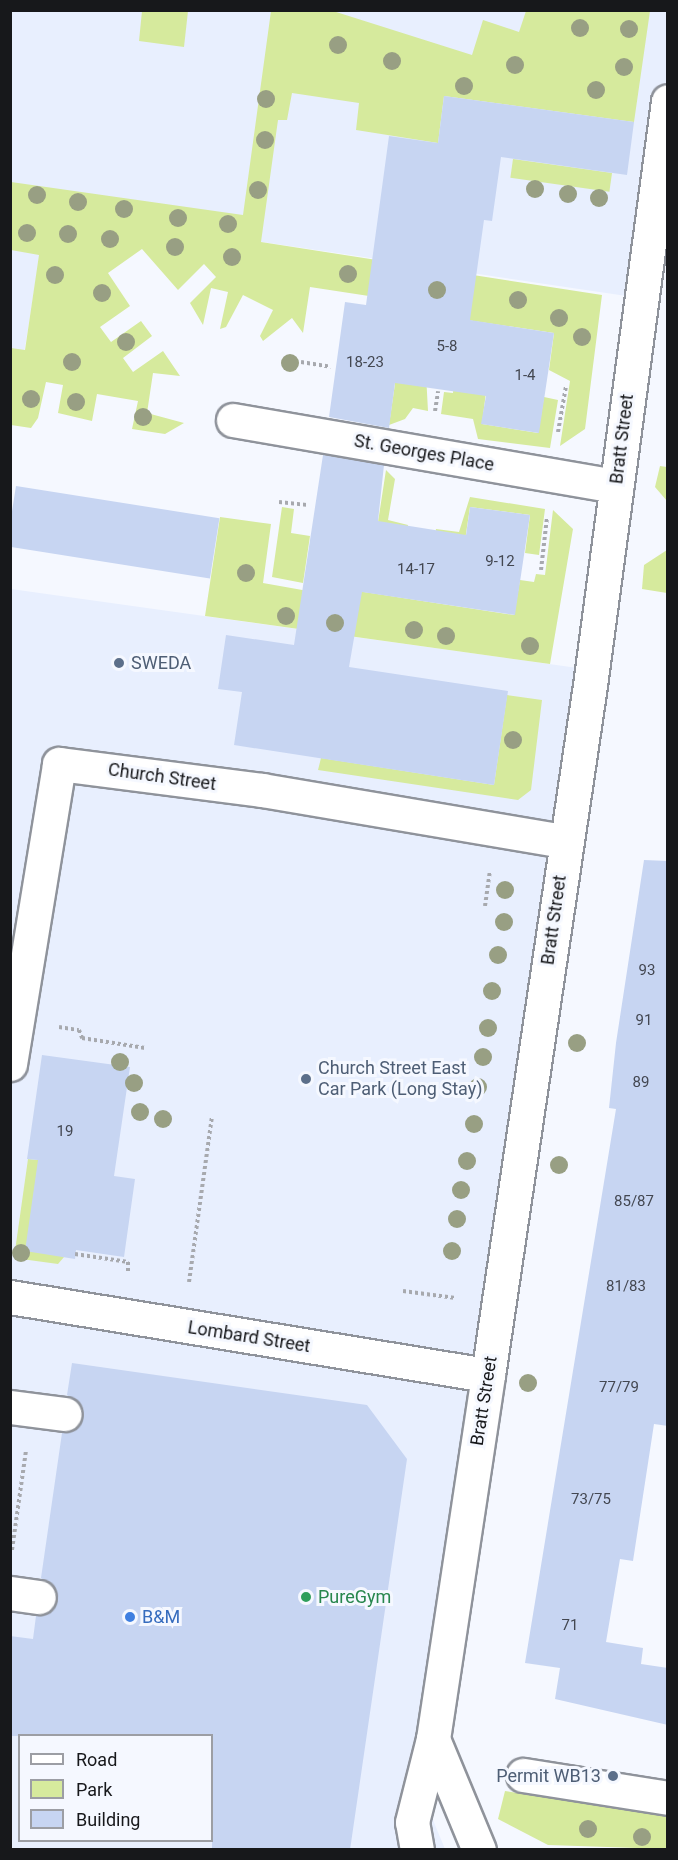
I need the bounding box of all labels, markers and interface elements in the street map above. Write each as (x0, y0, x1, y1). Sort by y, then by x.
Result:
house number: 5-8 (436, 338, 458, 356)
house number: 18-23 (346, 354, 384, 372)
house number: 1-4 (514, 367, 536, 385)
street label: Bratt Street (606, 393, 638, 485)
street label: St. Georges Place (352, 430, 496, 476)
house number: 9-12 (485, 553, 515, 571)
house number: 14-17 (397, 561, 435, 579)
place label: SWEDA (131, 652, 191, 674)
marker: SWEDA (112, 656, 126, 670)
street label: Church Street (107, 759, 217, 795)
street label: Bratt Street (537, 874, 571, 966)
house number: 93 (639, 962, 655, 980)
house number: 91 (636, 1012, 652, 1030)
place label: Church Street East Car Park (Long Stay) (318, 1058, 482, 1100)
marker: Church Street East Car Park (Long Stay) (299, 1072, 313, 1086)
house number: 89 (633, 1074, 649, 1092)
house number: 19 (57, 1123, 73, 1141)
house number: 85/87 (614, 1193, 654, 1211)
house number: 81/83 (606, 1278, 646, 1296)
street label: Lombard Street (186, 1317, 312, 1357)
street label: Bratt Street (466, 1355, 502, 1447)
house number: 77/79 (599, 1379, 639, 1397)
house number: 73/75 (571, 1491, 611, 1509)
place label: PureGym (318, 1586, 391, 1608)
marker: PureGym (299, 1590, 313, 1604)
place label: B&M (142, 1606, 180, 1628)
marker: B&M (123, 1610, 137, 1624)
house number: 71 (562, 1617, 578, 1635)
legend (18, 1734, 213, 1842)
text: Road (76, 1749, 117, 1770)
place label: Permit WB13 (496, 1765, 601, 1787)
marker: Permit WB13 (606, 1769, 620, 1783)
text: Park (76, 1779, 112, 1800)
text: Building (76, 1809, 140, 1830)

